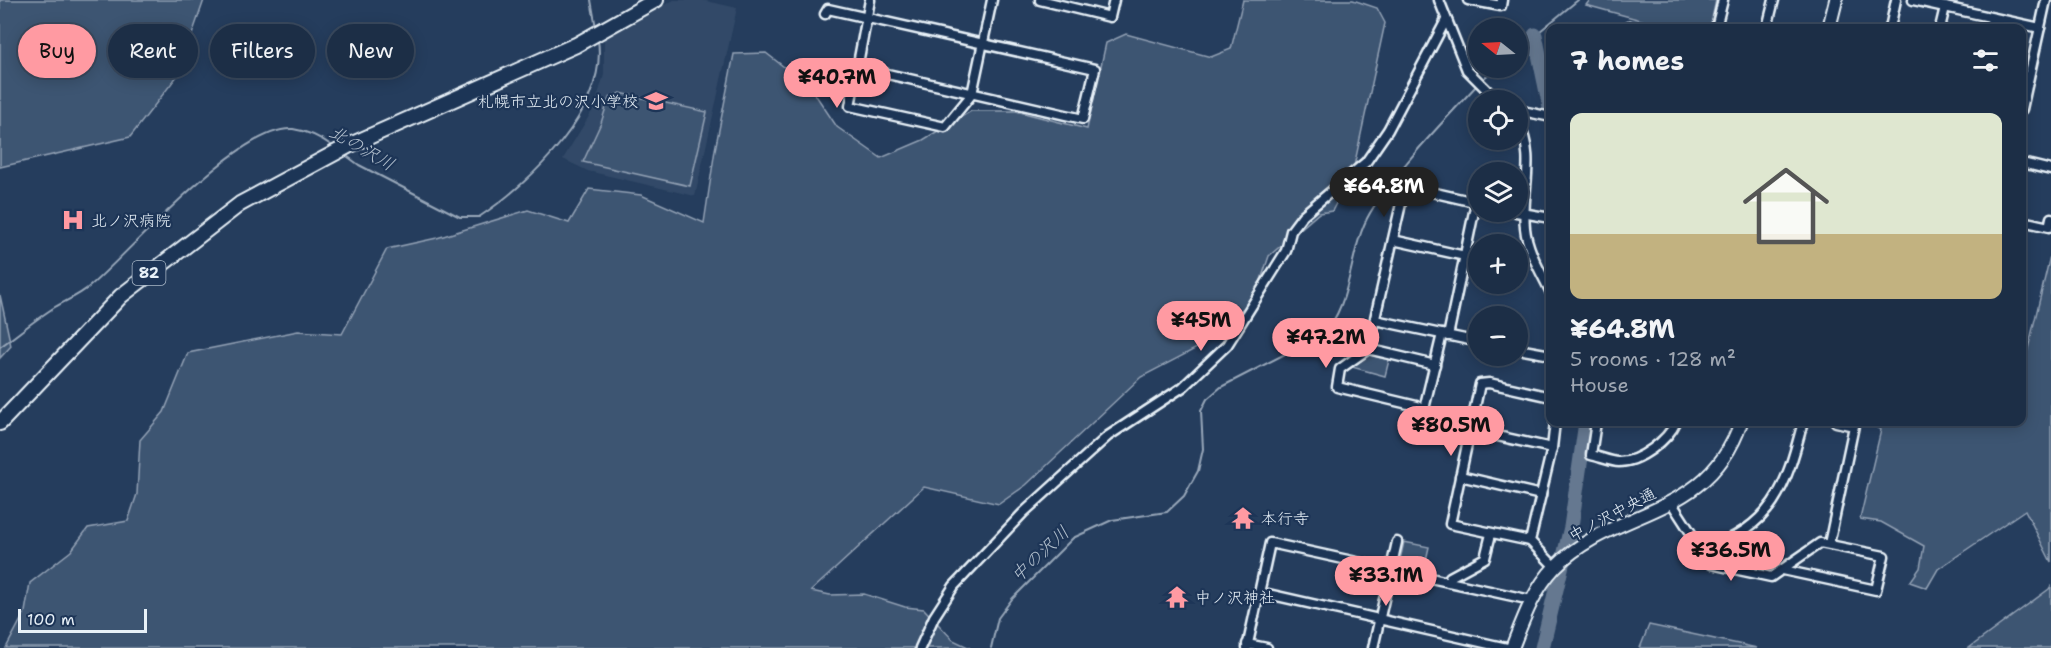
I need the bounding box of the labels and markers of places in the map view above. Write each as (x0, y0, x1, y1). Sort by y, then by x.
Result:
pin: ¥40.7M (788, 58, 886, 109)
school or university icon: 札幌市立北の沢小学校 (643, 88, 669, 114)
place label: 札幌市立北の沢小学校 (478, 91, 638, 112)
pin: ¥64.8M (1335, 167, 1433, 218)
hospital icon: 北ノ沢病院 (60, 207, 86, 233)
place label: 北ノ沢病院 (91, 210, 171, 231)
pin: ¥45M (1165, 301, 1237, 352)
pin: ¥47.2M (1277, 318, 1375, 369)
pin: ¥80.5M (1402, 406, 1500, 457)
temple icon: 本行寺 (1230, 505, 1256, 531)
place label: 本行寺 (1261, 508, 1309, 529)
pin: ¥36.5M (1682, 531, 1780, 582)
pin: ¥33.1M (1337, 556, 1435, 607)
temple icon: 中ノ沢神社 (1164, 584, 1190, 610)
place label: 中ノ沢神社 (1195, 587, 1275, 608)

